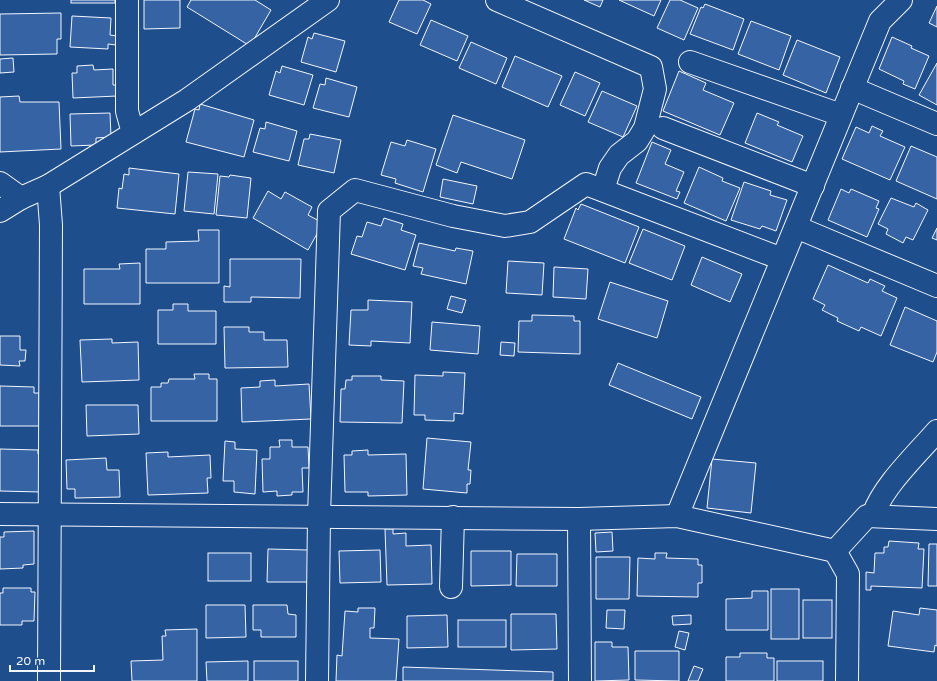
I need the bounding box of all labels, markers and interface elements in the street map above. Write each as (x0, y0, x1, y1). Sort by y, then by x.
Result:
scale bar (10, 647, 94, 673)
text: 20 m (16, 654, 45, 668)

